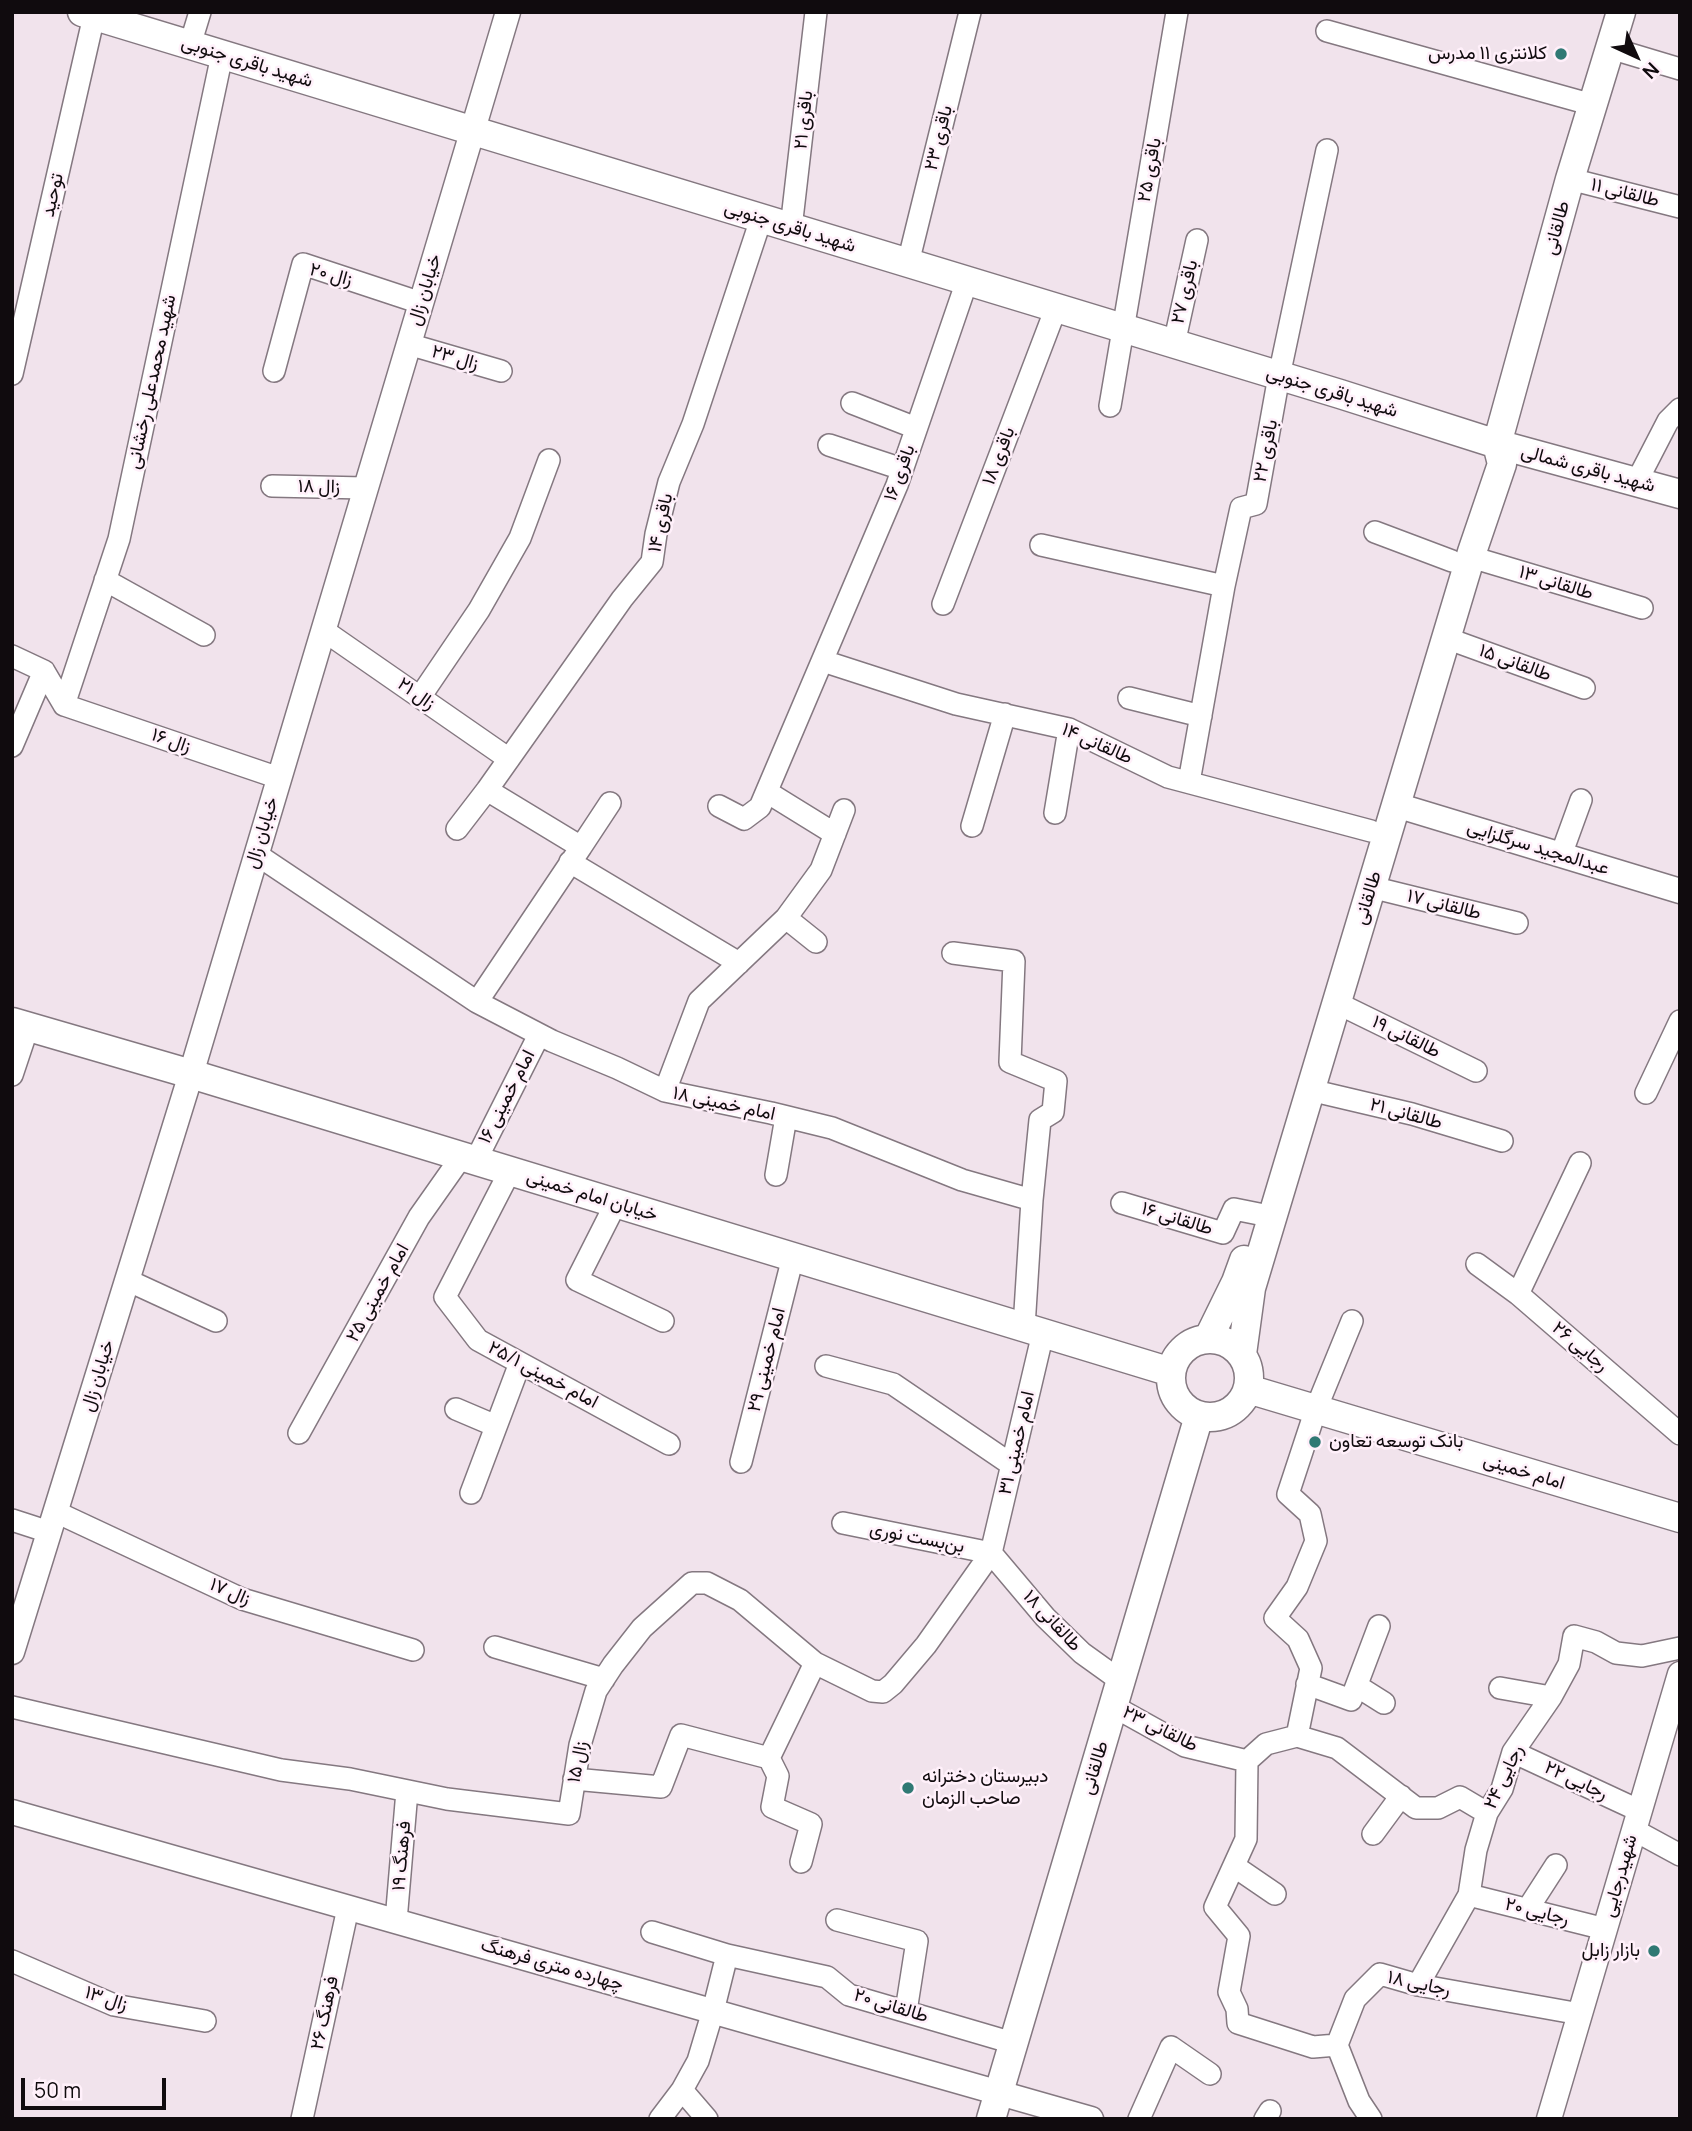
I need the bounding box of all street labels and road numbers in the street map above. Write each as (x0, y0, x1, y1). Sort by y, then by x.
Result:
street label: شهید باقری جنوبی (178, 31, 316, 93)
street label: باقری ۲۱ (790, 89, 818, 151)
street label: باقری ۲۳ (920, 103, 958, 173)
street label: باقری ۲۵ (1133, 136, 1167, 204)
street label: توحید (37, 171, 69, 219)
street label: طالقانی ۱۱ (1588, 174, 1662, 212)
street label: شهید باقری جنوبی (721, 196, 859, 258)
street label: طالقانی (1539, 198, 1575, 258)
street label: خیابان زال (403, 251, 447, 329)
street label: زال ۲۰ (307, 258, 355, 292)
street label: باقری ۲۷ (1167, 258, 1203, 326)
street label: شهید محمدعلی رخشانی (122, 293, 182, 471)
street label: زال ۲۳ (429, 340, 481, 376)
street label: شهید باقری جنوبی (1263, 361, 1401, 423)
street label: باقری ۲۲ (1249, 418, 1283, 484)
street label: باقری ۱۸ (978, 424, 1020, 488)
street label: شهید باقری شمالی (1519, 440, 1657, 498)
street label: باقری ۱۶ (879, 442, 921, 504)
street label: زال ۱۸ (298, 475, 340, 499)
street label: باقری ۱۴ (644, 491, 678, 555)
street label: طالقانی ۱۳ (1516, 561, 1596, 605)
street label: طالقانی ۱۵ (1476, 639, 1554, 687)
street label: زال ۲۱ (393, 673, 439, 715)
street label: طالقانی ۱۴ (1058, 718, 1136, 770)
street label: زال ۱۶ (148, 724, 194, 758)
street label: خیابان زال (240, 794, 284, 872)
street label: عبدالمجید سرگلزایی (1464, 816, 1612, 880)
street label: طالقانی (1349, 868, 1387, 928)
street label: طالقانی ۱۷ (1405, 885, 1483, 925)
street label: طالقانی ۱۹ (1368, 1011, 1444, 1063)
street label: امام خمینی ۱۶ (474, 1046, 540, 1148)
street label: امام خمینی ۱۸ (671, 1082, 777, 1126)
street label: طالقانی ۲۱ (1367, 1093, 1445, 1135)
street label: خیابان امام خمینی (524, 1165, 660, 1227)
street label: طالقانی ۱۶ (1139, 1197, 1215, 1241)
street label: امام خمینی ۲۵ (342, 1240, 414, 1346)
street label: امام خمینی ۲۹ (743, 1305, 791, 1415)
street label: رجایی ۲۶ (1547, 1317, 1613, 1377)
street label: امام خمینی ۲۵/۱ (484, 1336, 602, 1414)
street label: خیابان زال (76, 1337, 120, 1415)
street label: امام خمینی ۳۱ (994, 1389, 1040, 1497)
street label: امام خمینی (1481, 1449, 1567, 1495)
street label: بن‌بست نوری (868, 1518, 966, 1558)
street label: زال ۱۷ (206, 1573, 254, 1611)
street label: طالقانی ۱۸ (1018, 1586, 1086, 1656)
street label: طالقانی ۲۳ (1118, 1701, 1202, 1757)
street label: طالقانی (1076, 1738, 1114, 1798)
street label: زال ۱۵ (563, 1739, 593, 1785)
street label: رجایی ۲۴ (1479, 1741, 1529, 1813)
street label: رجایی ۲۲ (1541, 1756, 1611, 1806)
street label: فرهنگ ۱۹ (388, 1820, 416, 1892)
street label: شهیدرجایی (1597, 1832, 1643, 1920)
street label: رجایی ۲۰ (1503, 1893, 1571, 1931)
street label: چهارده متری فرهنگ (478, 1934, 626, 1996)
street label: رجایی ۱۸ (1385, 1966, 1453, 2002)
street label: فرهنگ ۲۶ (306, 1974, 344, 2052)
street label: زال ۱۳ (82, 1981, 130, 2017)
street label: طالقانی ۲۰ (851, 1984, 931, 2028)

